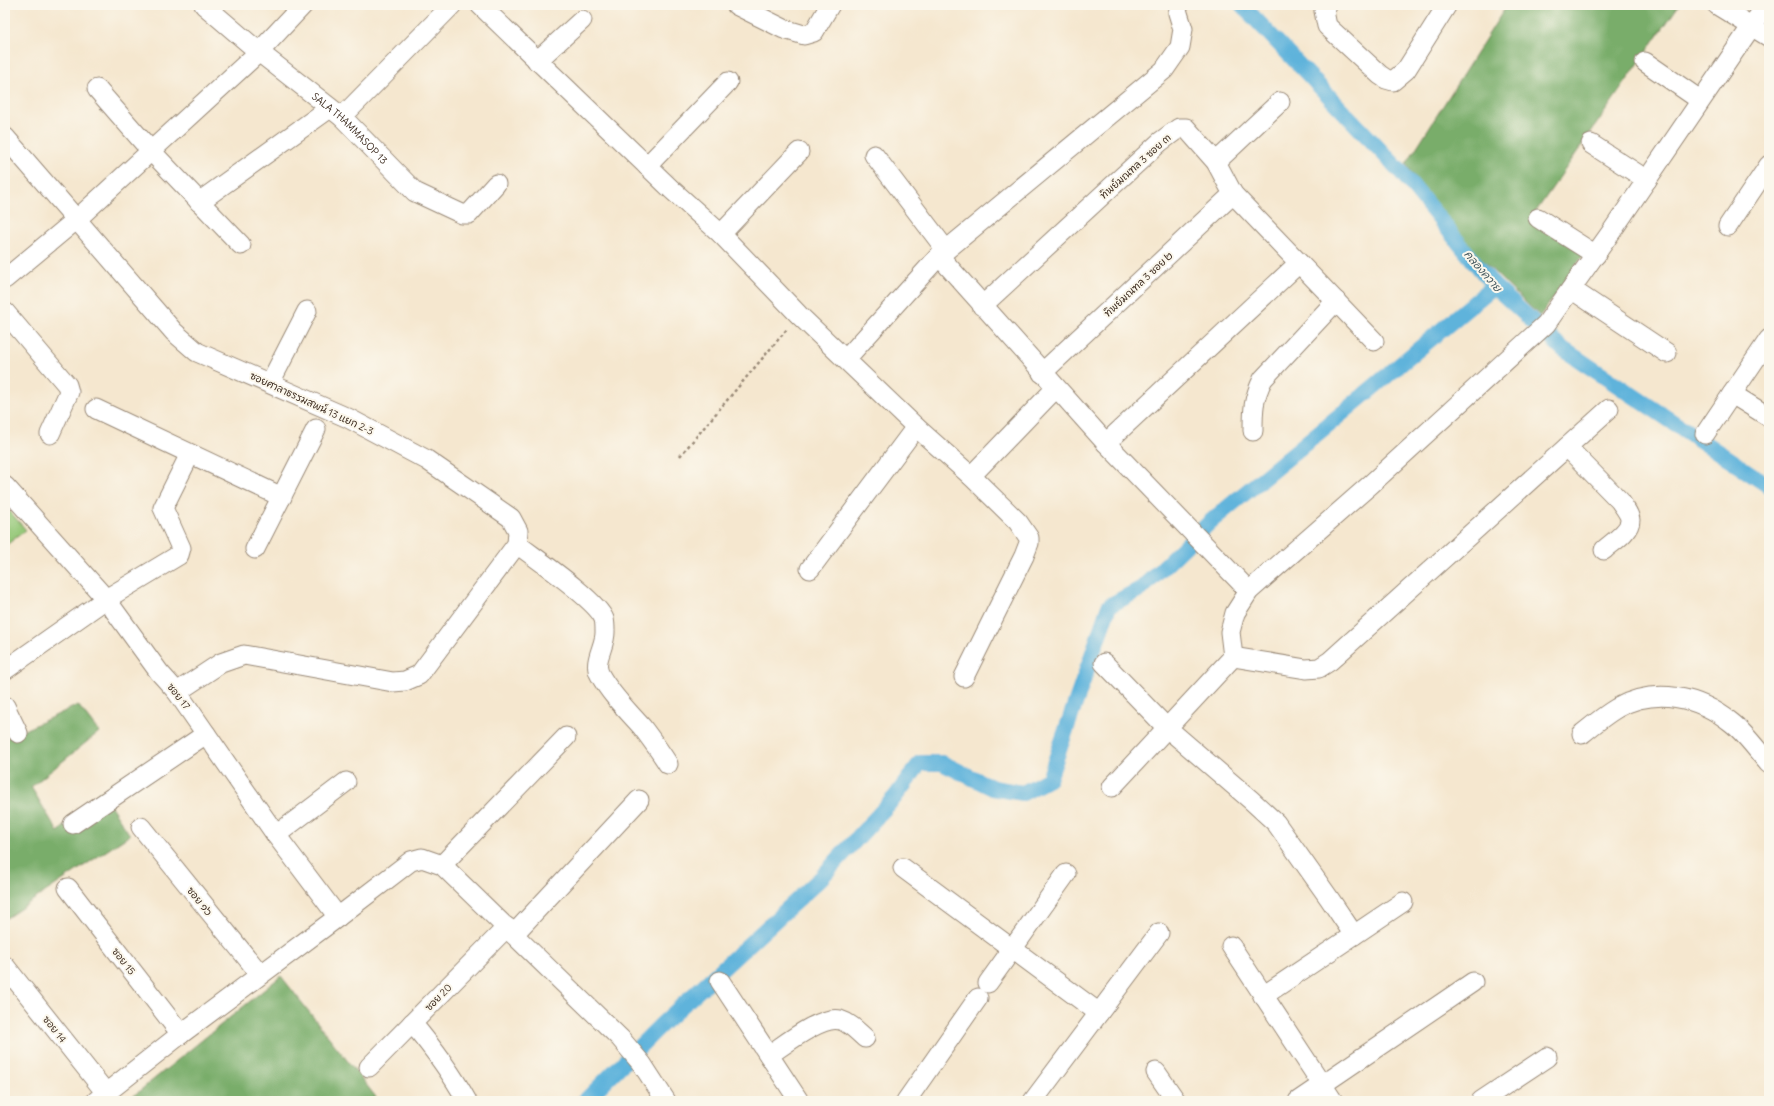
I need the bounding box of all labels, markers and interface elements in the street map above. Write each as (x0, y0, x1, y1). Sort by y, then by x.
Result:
street label: SALA THAMMASOP 13 (309, 90, 390, 167)
street label: ทิพย์มณฑล 3 ซอย ๓ (1096, 130, 1174, 202)
water label: คลองควาย (1461, 247, 1505, 295)
street label: ทิพย์มณฑล 3 ซอย ๒ (1100, 248, 1176, 320)
street label: ซอยศาลาธรรมสพน์ 13 แยก 2-3 (248, 368, 376, 438)
street label: ซอย 17 (164, 681, 193, 712)
street label: ซอย ๑๖ (184, 884, 215, 918)
street label: ซอย 15 (109, 945, 138, 978)
street label: ซอย 20 (422, 981, 455, 1014)
street label: ซอย 14 (40, 1013, 69, 1046)

